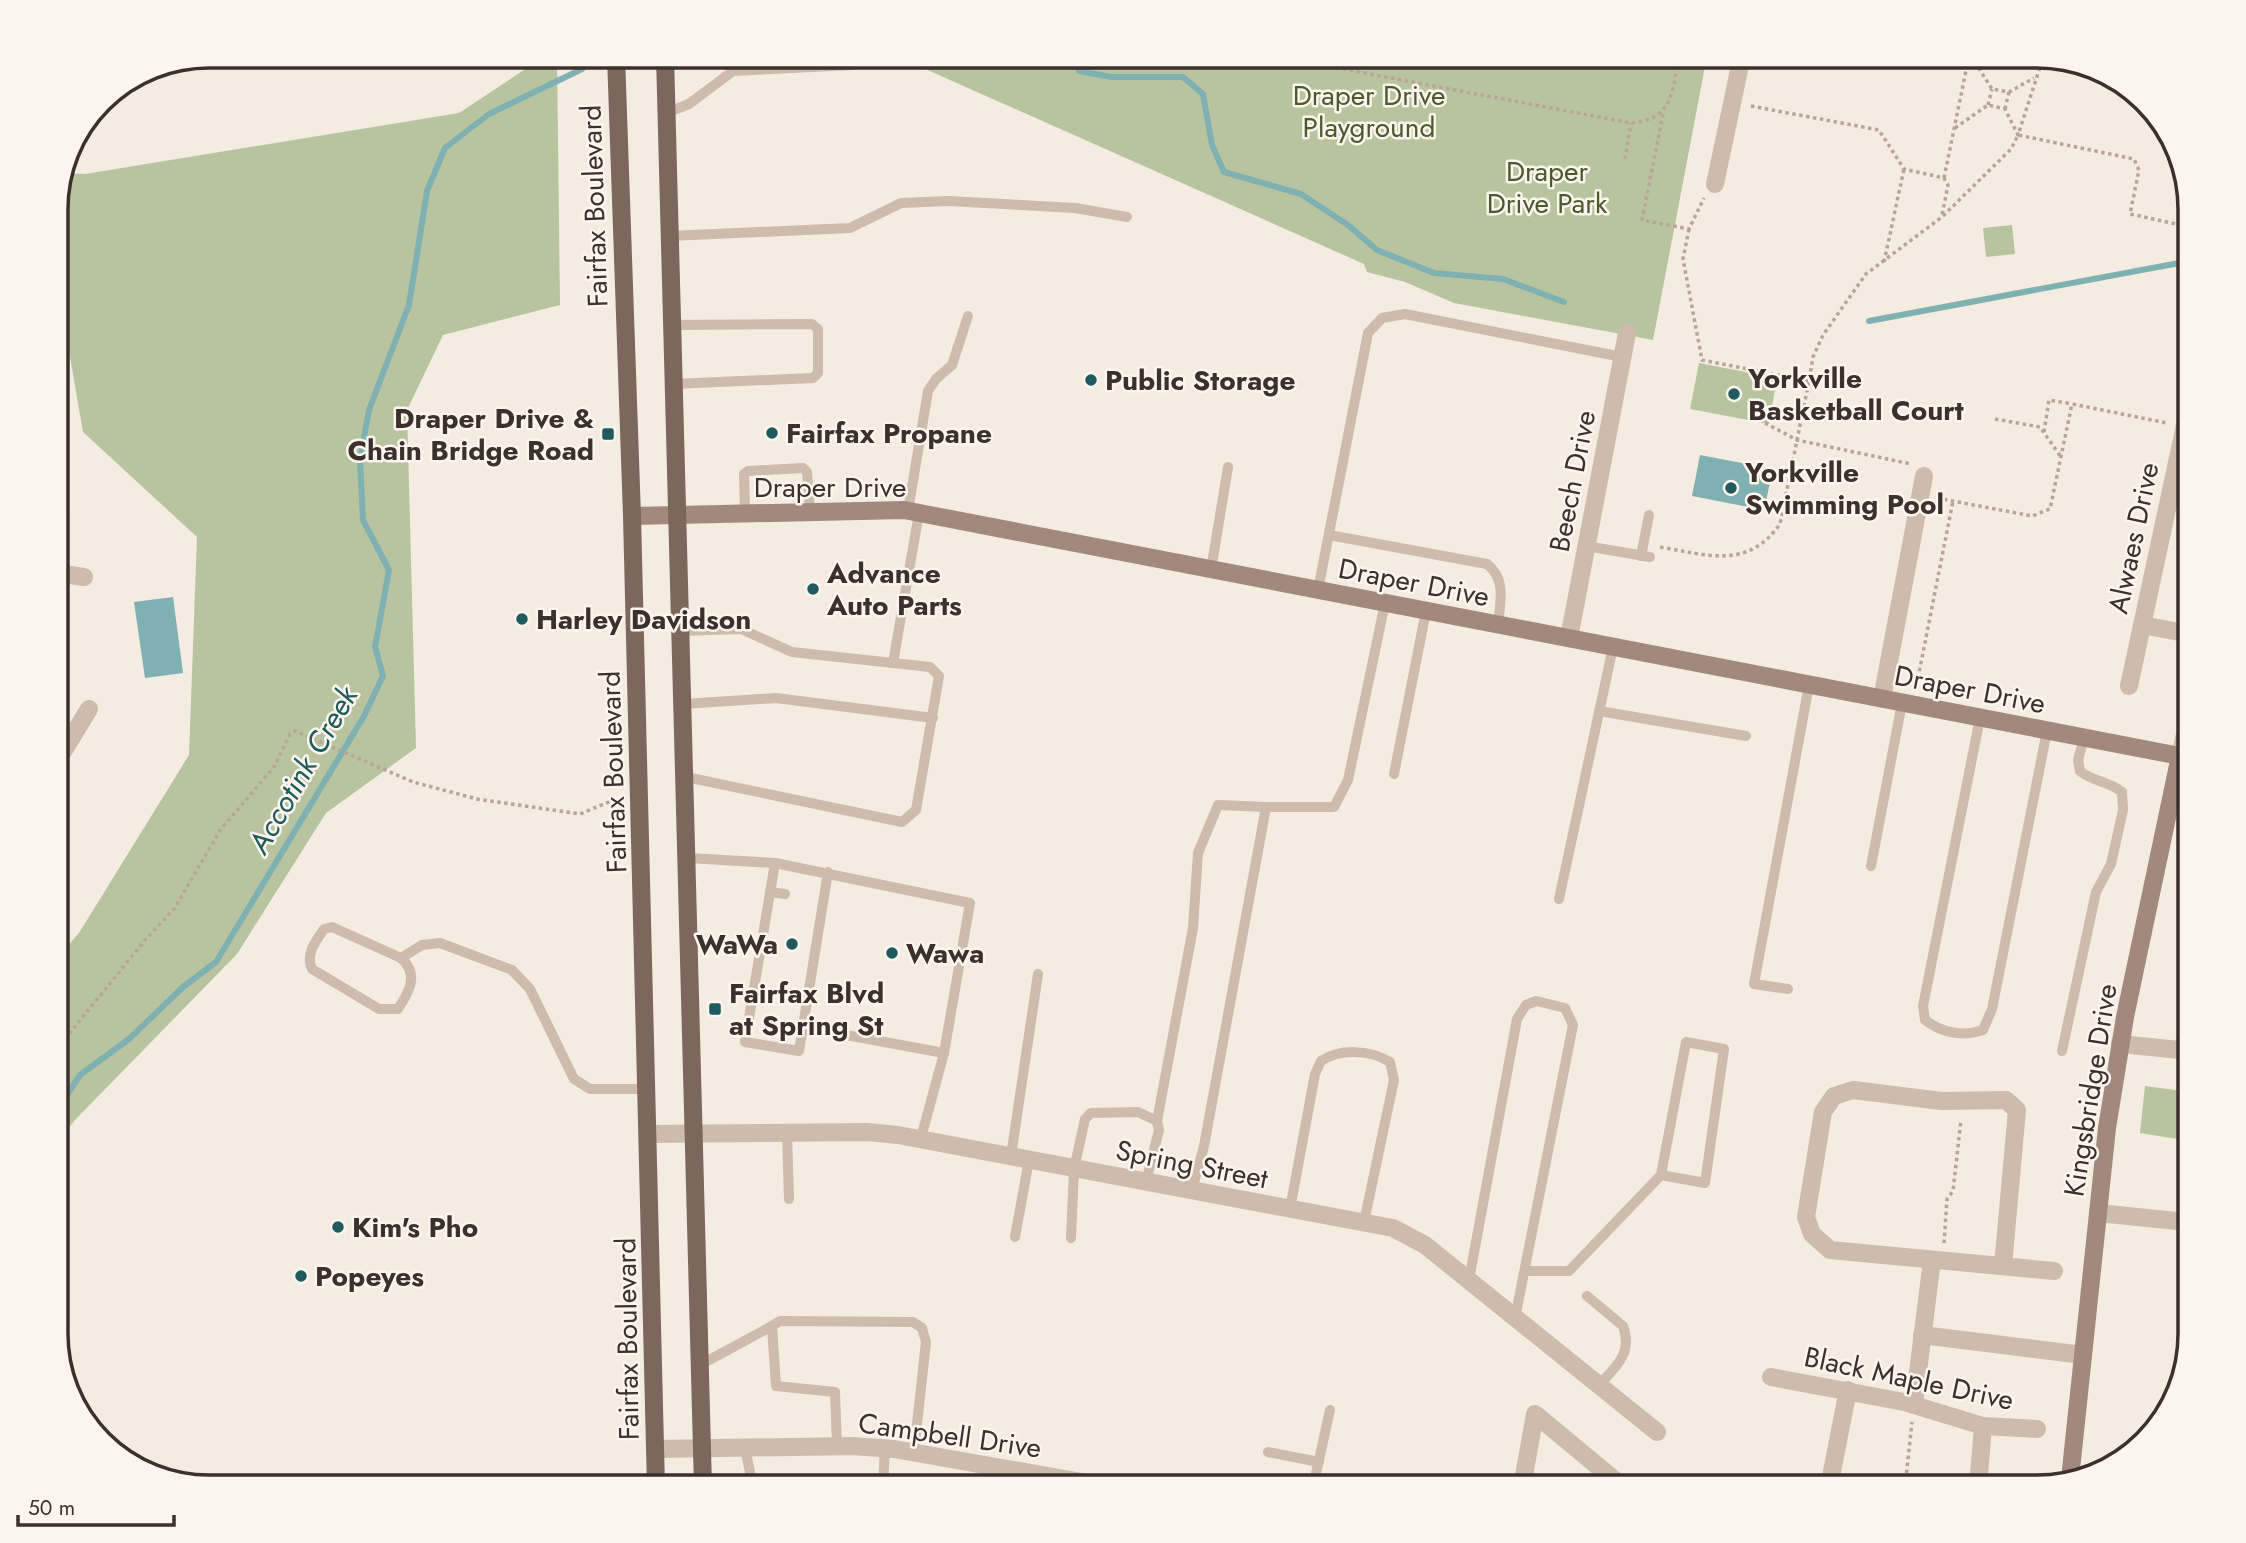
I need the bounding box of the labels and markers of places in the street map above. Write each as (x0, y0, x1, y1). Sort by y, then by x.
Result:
place label: Yorkville Basketball Court (1747, 358, 1964, 431)
place label: Public Storage (1105, 360, 1295, 401)
marker: Public Storage (1083, 372, 1099, 388)
marker: Yorkville Basketball Court (1726, 386, 1742, 402)
place label: Draper Drive & Chain Bridge Road (347, 398, 594, 471)
place label: Fairfax Propane (786, 413, 992, 454)
marker: Fairfax Propane (764, 425, 780, 441)
marker: Draper Drive & Chain Bridge Road (600, 426, 616, 442)
place label: Yorkville Swimming Pool (1744, 452, 1944, 525)
marker: Yorkville Swimming Pool (1723, 480, 1739, 496)
place label: Advance Auto Parts (826, 553, 962, 626)
marker: Advance Auto Parts (805, 581, 821, 597)
place label: Harley Davidson (536, 599, 751, 640)
marker: Harley Davidson (514, 611, 530, 627)
place label: WaWa (696, 924, 778, 965)
place label: Wawa (906, 933, 984, 974)
marker: WaWa (784, 936, 800, 952)
marker: Wawa (884, 945, 900, 961)
place label: Fairfax Blvd at Spring St (729, 973, 884, 1046)
marker: Fairfax Blvd at Spring St (707, 1001, 723, 1017)
place label: Kim's Pho (352, 1207, 478, 1248)
marker: Kim's Pho (330, 1219, 346, 1235)
place label: Popeyes (315, 1256, 424, 1297)
marker: Popeyes (293, 1268, 309, 1284)

